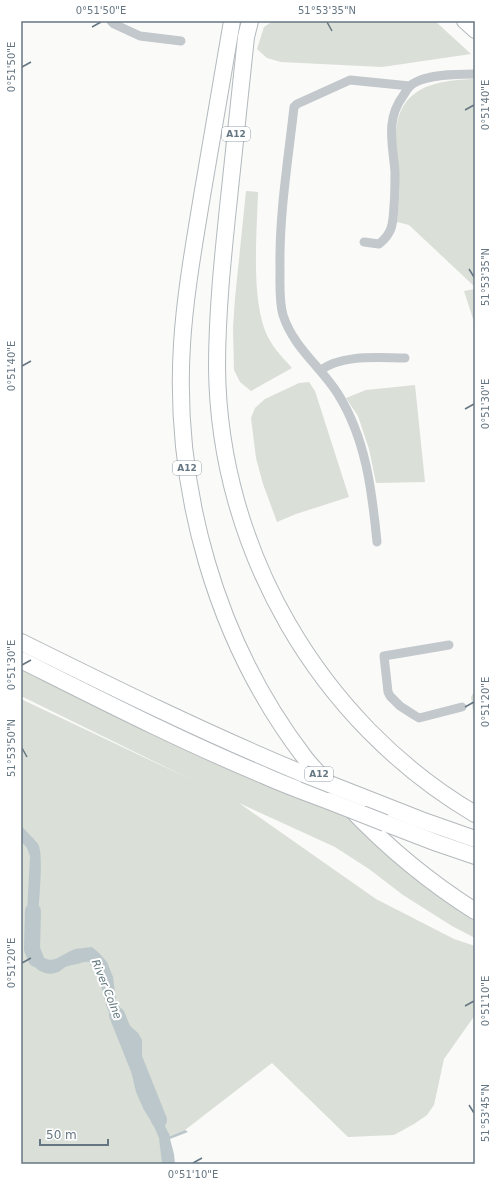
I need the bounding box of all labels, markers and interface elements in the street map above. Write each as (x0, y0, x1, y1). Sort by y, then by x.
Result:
text: 0°51'50"E (76, 5, 126, 16)
text: 51°53'35"N (298, 5, 356, 16)
text: 0°51'50"E (6, 42, 17, 92)
text: 0°51'40"E (480, 80, 491, 130)
road number: A12 (222, 127, 250, 141)
text: 51°53'35"N (480, 248, 491, 306)
text: 0°51'40"E (6, 341, 17, 391)
text: 0°51'30"E (480, 379, 491, 429)
road number: A12 (173, 461, 201, 475)
text: 0°51'30"E (6, 640, 17, 690)
text: 0°51'20"E (480, 677, 491, 727)
text: 51°53'50"N (6, 719, 17, 777)
road number: A12 (305, 767, 333, 781)
text: 0°51'20"E (6, 938, 17, 988)
water label: River Colne (89, 957, 124, 1021)
text: 0°51'10"E (480, 976, 491, 1026)
text: 51°53'45"N (480, 1084, 491, 1142)
scale bar (40, 1121, 108, 1147)
text: 50 m (46, 1128, 77, 1142)
text: 0°51'10"E (168, 1169, 218, 1180)

